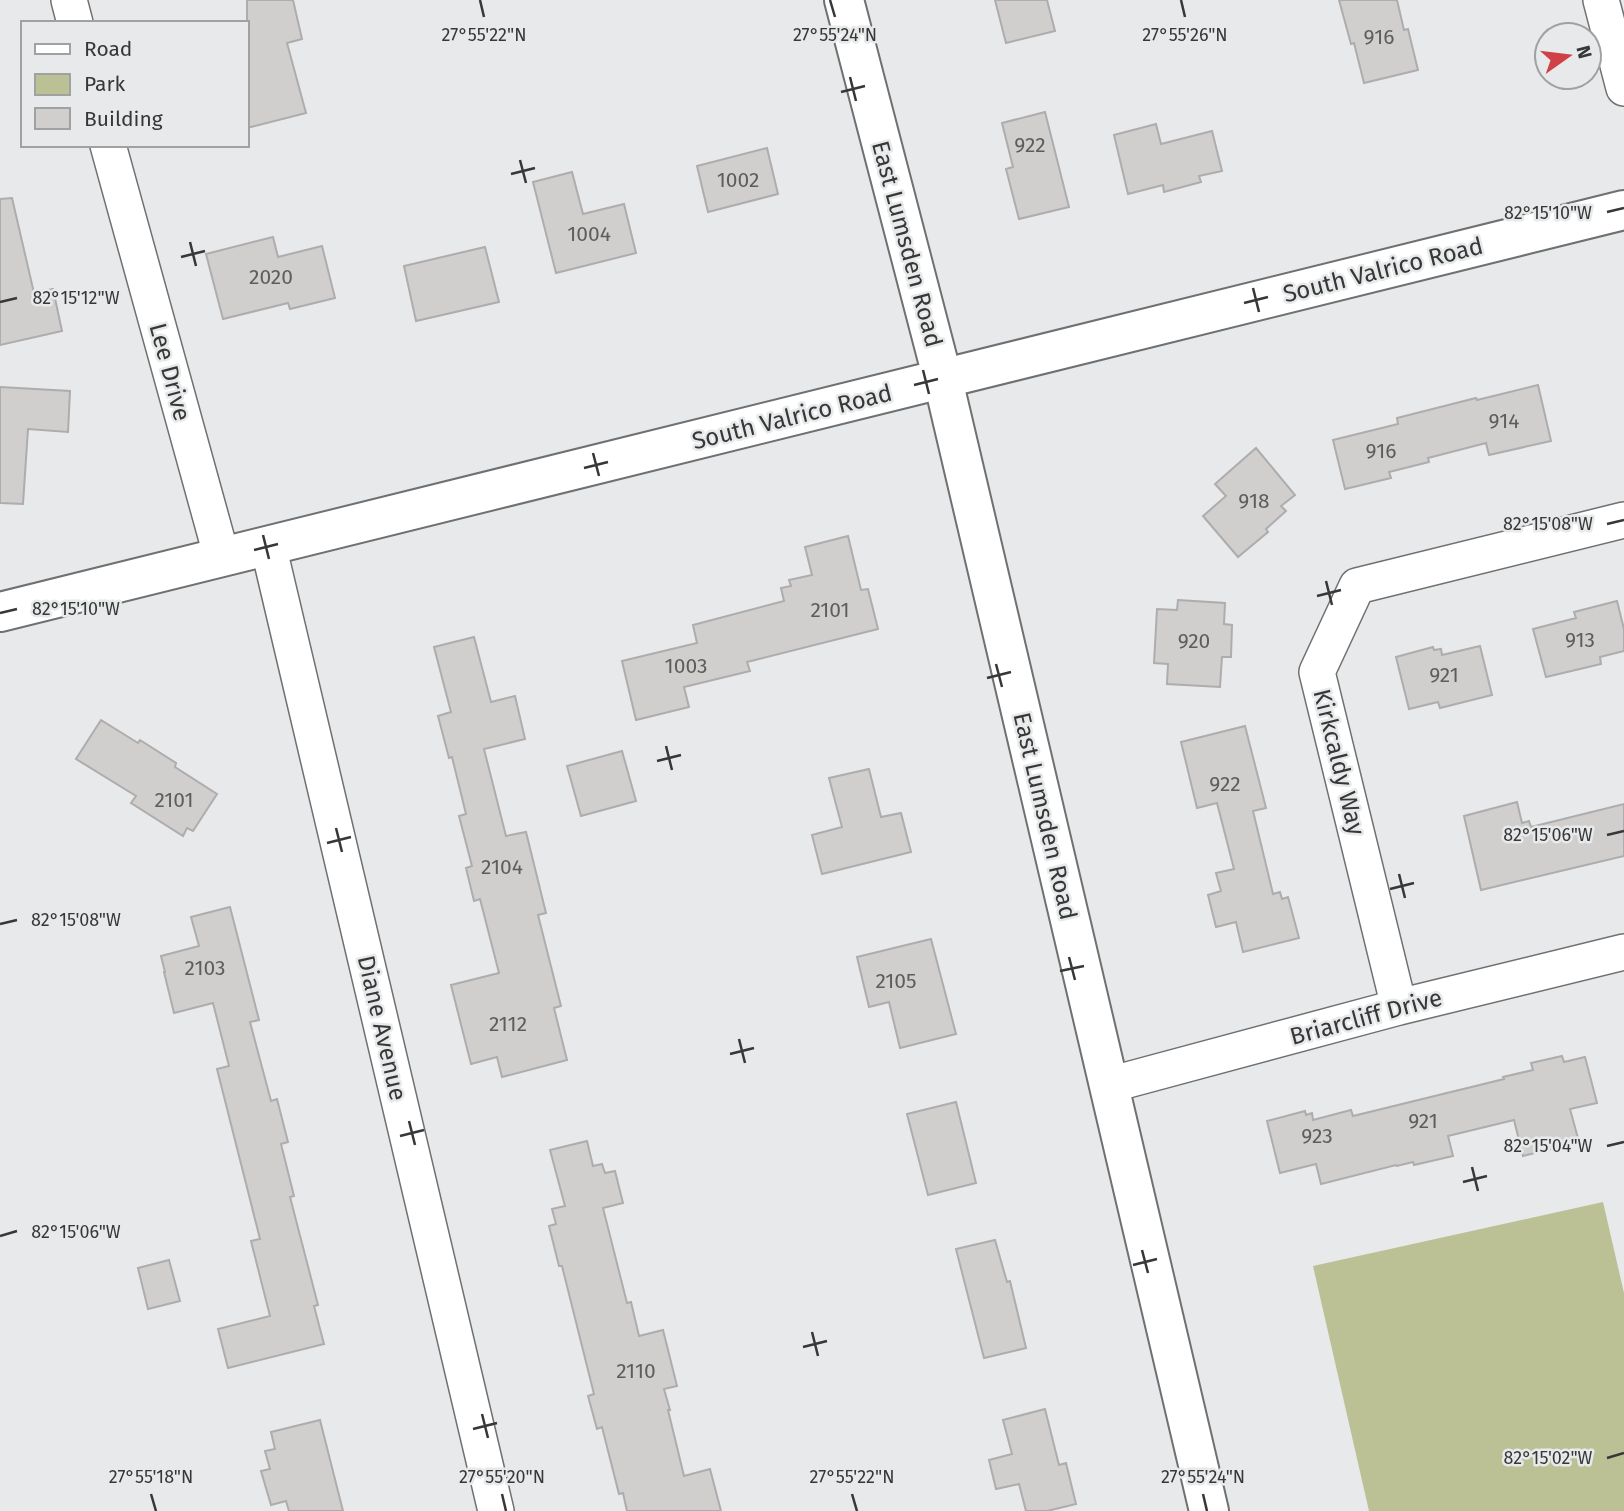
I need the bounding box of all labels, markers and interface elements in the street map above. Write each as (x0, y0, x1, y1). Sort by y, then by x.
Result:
legend (21, 21, 248, 147)
north arrow (1533, 21, 1603, 91)
text: 27°55'22"N (442, 24, 526, 46)
text: 27°55'24"N (793, 24, 877, 46)
text: 27°55'26"N (1142, 24, 1228, 46)
house number: 916 (1364, 24, 1394, 50)
text: Road (84, 36, 132, 62)
text: N (1571, 43, 1597, 61)
text: Park (84, 71, 126, 97)
text: Building (84, 106, 163, 132)
house number: 922 (1014, 132, 1046, 158)
street label: East Lumsden Road (866, 138, 948, 350)
house number: 1002 (717, 167, 759, 193)
text: 82°15'10"W (1504, 202, 1592, 224)
house number: 1004 (567, 221, 611, 247)
street label: South Valrico Road (1280, 232, 1486, 308)
house number: 2020 (249, 264, 293, 290)
text: 82°15'12"W (32, 287, 120, 309)
street label: Lee Drive (144, 320, 196, 424)
street label: South Valrico Road (689, 379, 895, 455)
house number: 914 (1489, 408, 1519, 434)
house number: 916 (1366, 438, 1396, 464)
house number: 918 (1238, 488, 1270, 514)
text: 82°15'08"W (1503, 513, 1593, 535)
house number: 2101 (810, 597, 850, 623)
text: 82°15'10"W (32, 598, 120, 620)
house number: 913 (1565, 627, 1595, 653)
house number: 920 (1178, 628, 1210, 654)
house number: 1003 (665, 653, 707, 679)
house number: 921 (1429, 662, 1459, 688)
street label: Kirkcaldy Way (1307, 686, 1371, 838)
street label: East Lumsden Road (1007, 709, 1083, 923)
house number: 922 (1209, 771, 1241, 797)
house number: 2101 (154, 787, 194, 813)
text: 82°15'06"W (1503, 824, 1593, 846)
house number: 2104 (481, 854, 523, 880)
text: 82°15'08"W (31, 909, 121, 931)
street label: Diane Avenue (352, 953, 412, 1103)
house number: 2103 (185, 955, 225, 981)
house number: 2105 (875, 968, 917, 994)
street label: Briarcliff Drive (1287, 983, 1445, 1051)
house number: 2112 (489, 1011, 527, 1037)
house number: 921 (1408, 1108, 1438, 1134)
house number: 923 (1301, 1123, 1333, 1149)
text: 82°15'04"W (1504, 1135, 1593, 1157)
text: 82°15'06"W (31, 1221, 121, 1243)
house number: 2110 (616, 1358, 656, 1384)
text: 82°15'02"W (1504, 1447, 1593, 1469)
text: 27°55'18"N (109, 1466, 193, 1488)
text: 27°55'20"N (459, 1466, 545, 1488)
text: 27°55'22"N (810, 1466, 894, 1488)
text: 27°55'24"N (1161, 1466, 1245, 1488)

